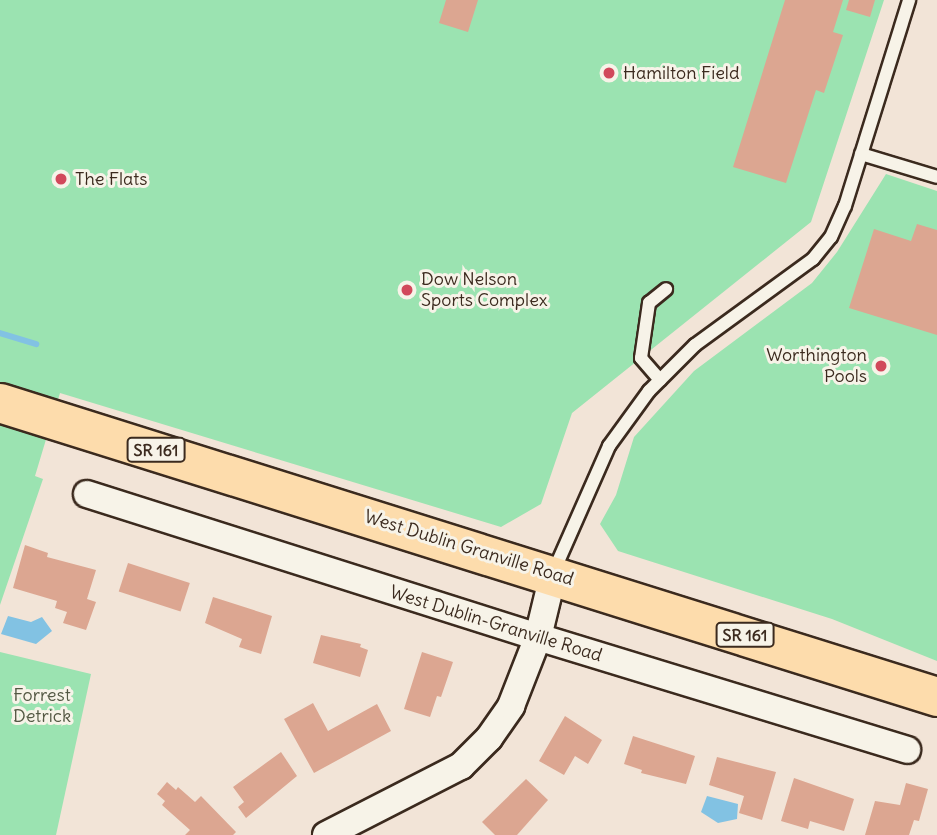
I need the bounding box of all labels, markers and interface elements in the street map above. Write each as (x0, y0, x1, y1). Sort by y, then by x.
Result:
place label: Hamilton Field (623, 62, 739, 84)
marker: Hamilton Field (601, 65, 617, 81)
place label: The Flats (75, 168, 148, 190)
marker: The Flats (53, 171, 69, 187)
place label: Dow Nelson Sports Complex (421, 269, 548, 312)
marker: Dow Nelson Sports Complex (399, 282, 415, 298)
place label: Worthington Pools (766, 345, 867, 388)
marker: Worthington Pools (873, 358, 889, 374)
road number: SR 161 (126, 438, 186, 463)
street label: West Dublin Granville Road (362, 506, 576, 590)
street label: West Dublin-Granville Road (387, 581, 605, 667)
road number: SR 161 (715, 622, 775, 648)
park label: Forrest Detrick (13, 685, 71, 728)

